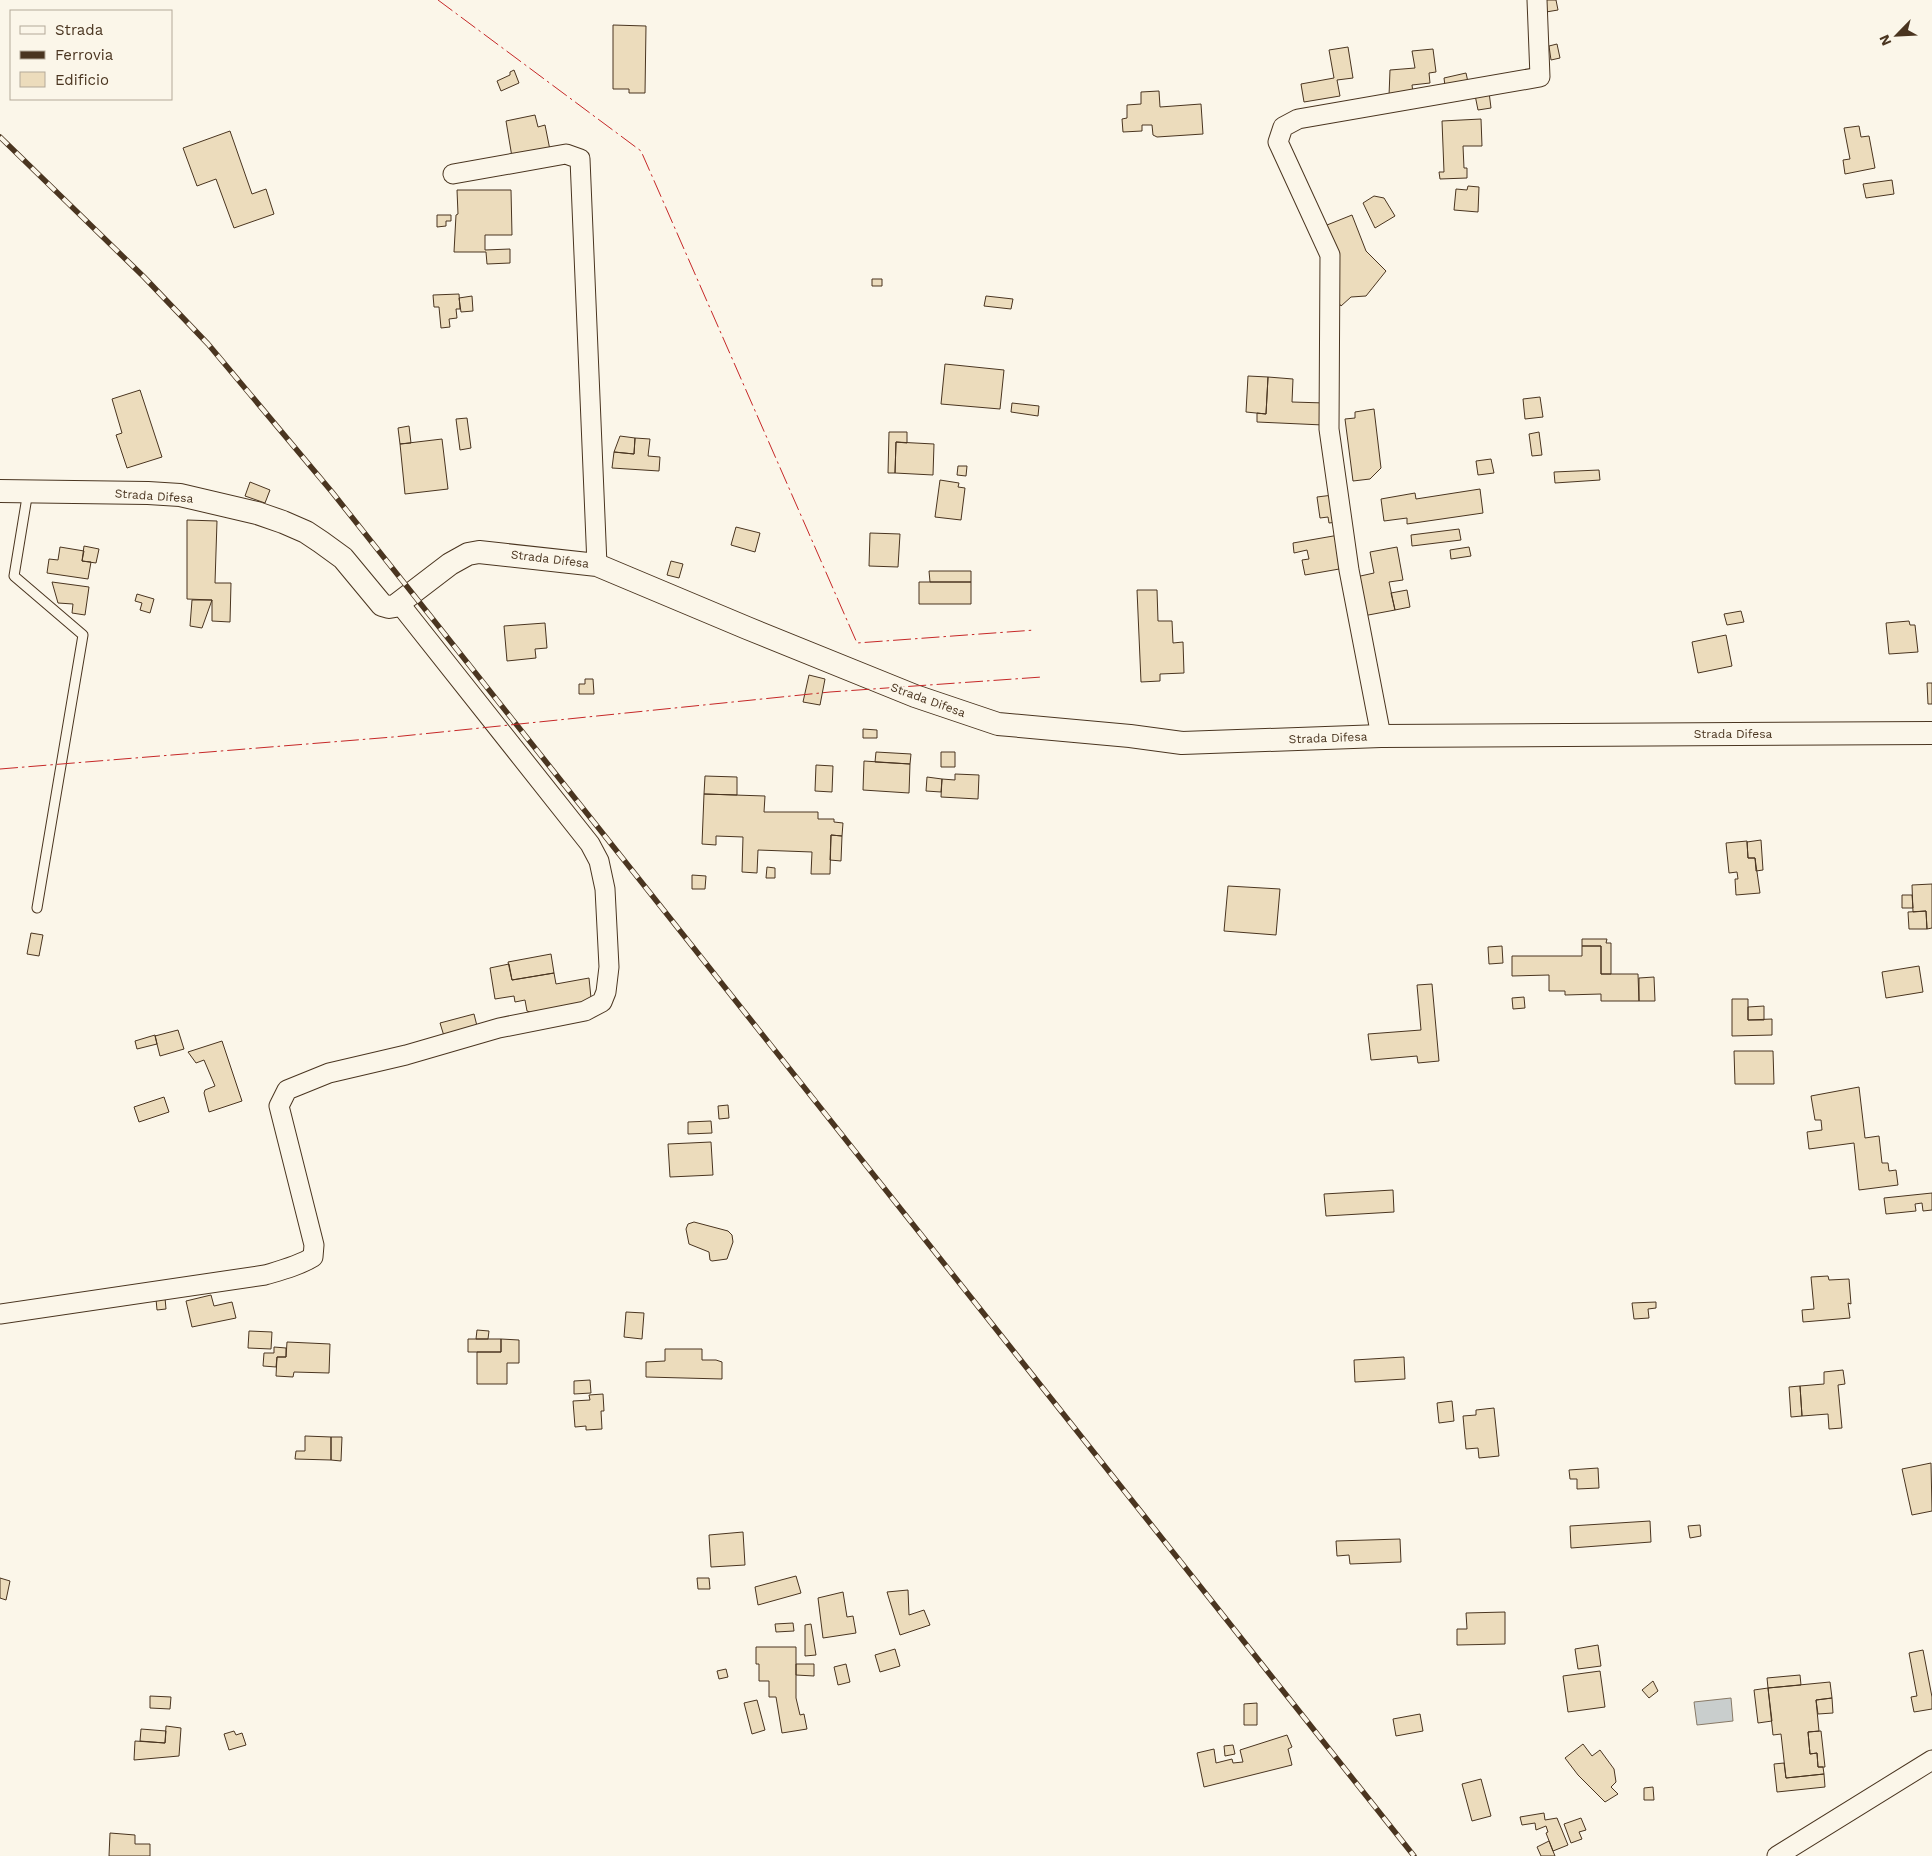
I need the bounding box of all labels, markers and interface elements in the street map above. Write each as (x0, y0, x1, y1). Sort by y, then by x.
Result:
legend (10, 10, 172, 100)
north arrow (1872, 10, 1922, 60)
text: Strada (55, 21, 104, 39)
text: N (1876, 32, 1895, 48)
text: Ferrovia (55, 46, 114, 64)
text: Edificio (55, 71, 109, 89)
street label: Strada Difesa (114, 486, 194, 506)
street label: Strada Difesa (510, 547, 590, 571)
street label: Strada Difesa (889, 680, 968, 720)
street label: Strada Difesa (1694, 727, 1773, 741)
street label: Strada Difesa (1288, 730, 1368, 746)

